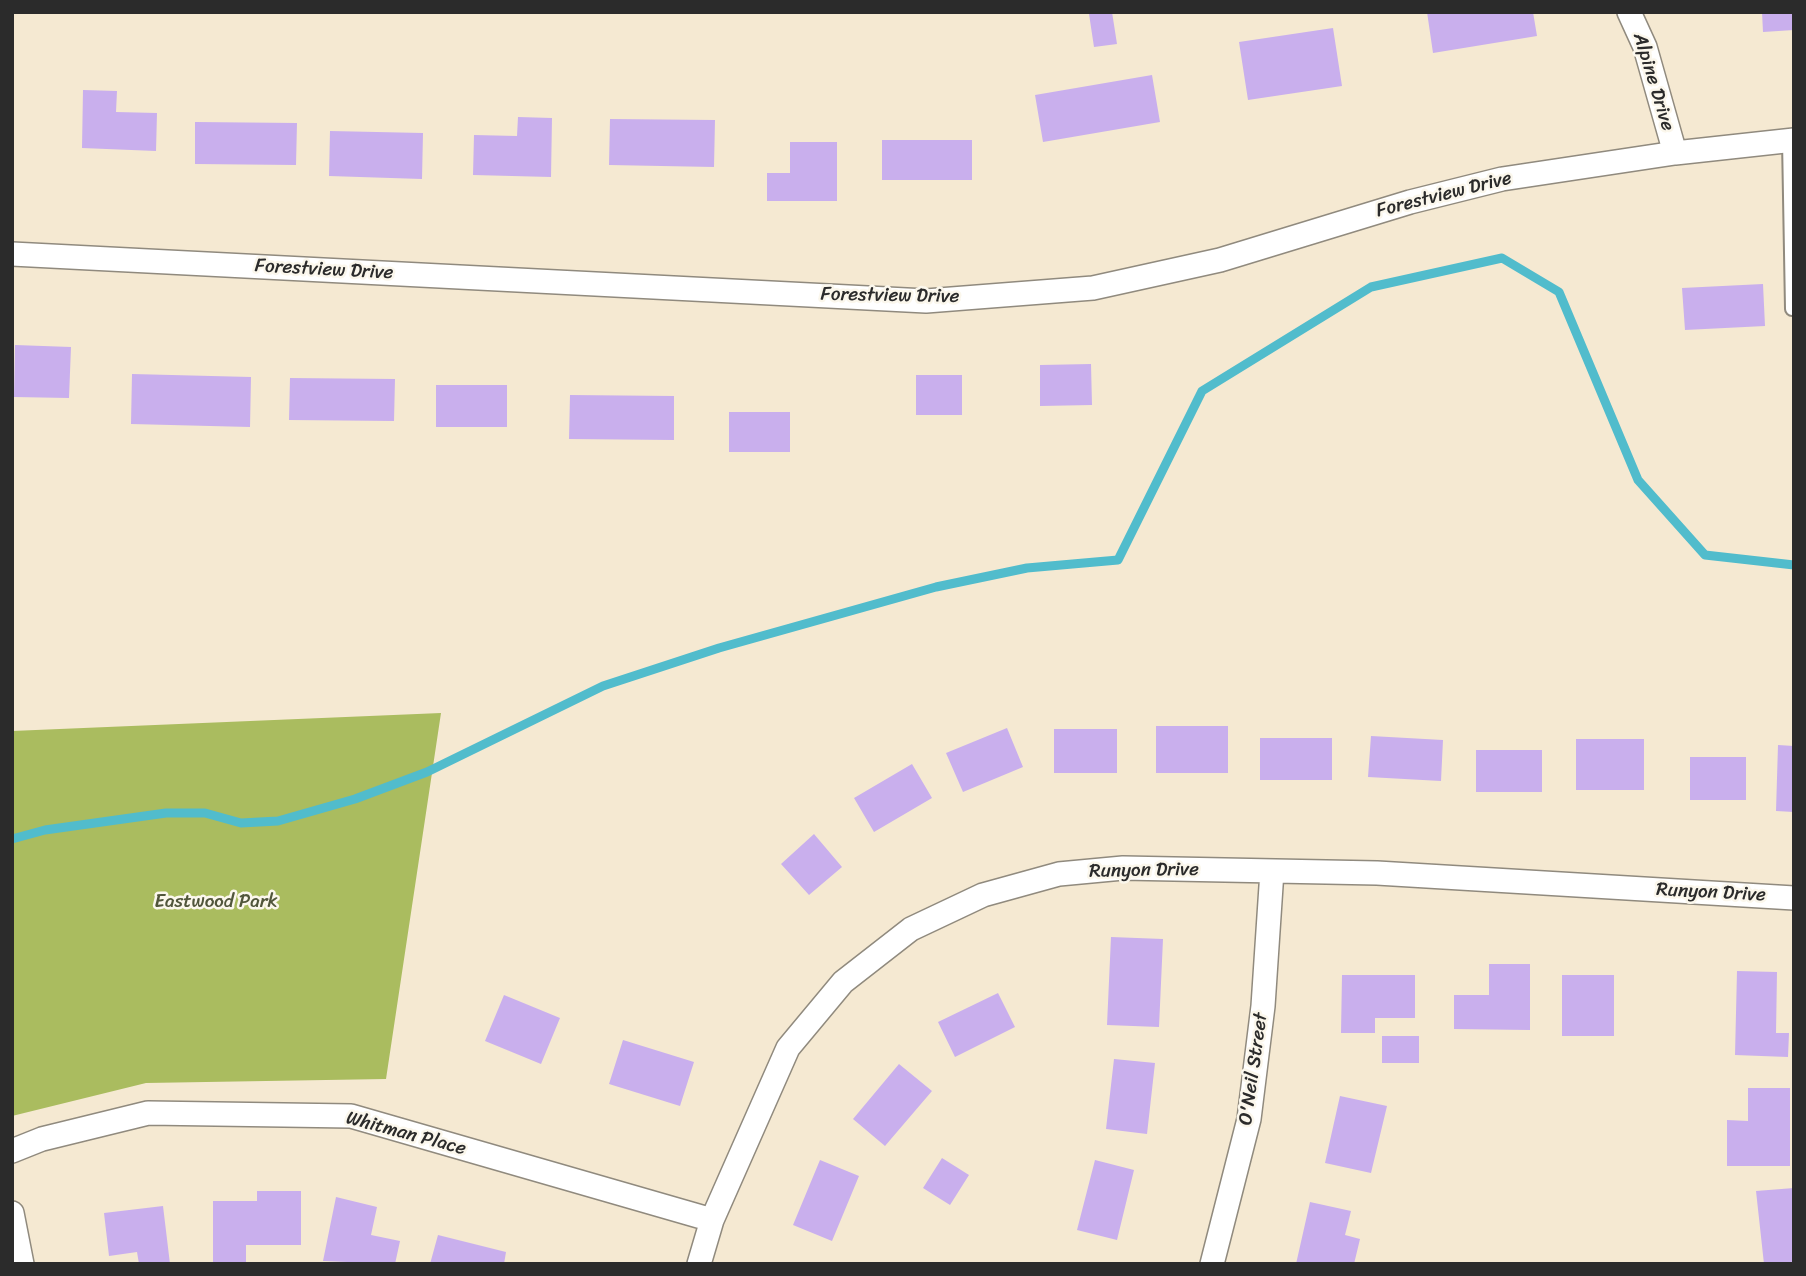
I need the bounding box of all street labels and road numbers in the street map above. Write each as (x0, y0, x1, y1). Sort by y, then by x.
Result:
street label: Alpine Drive (1627, 30, 1679, 134)
street label: Forestview Drive (1374, 167, 1514, 223)
street label: Forestview Drive (254, 255, 394, 285)
street label: Forestview Drive (820, 283, 960, 309)
street label: Runyon Drive (1089, 859, 1199, 883)
street label: Runyon Drive (1656, 879, 1766, 907)
street label: O'Neil Street (1235, 1011, 1273, 1127)
street label: Whitman Place (344, 1107, 468, 1161)

